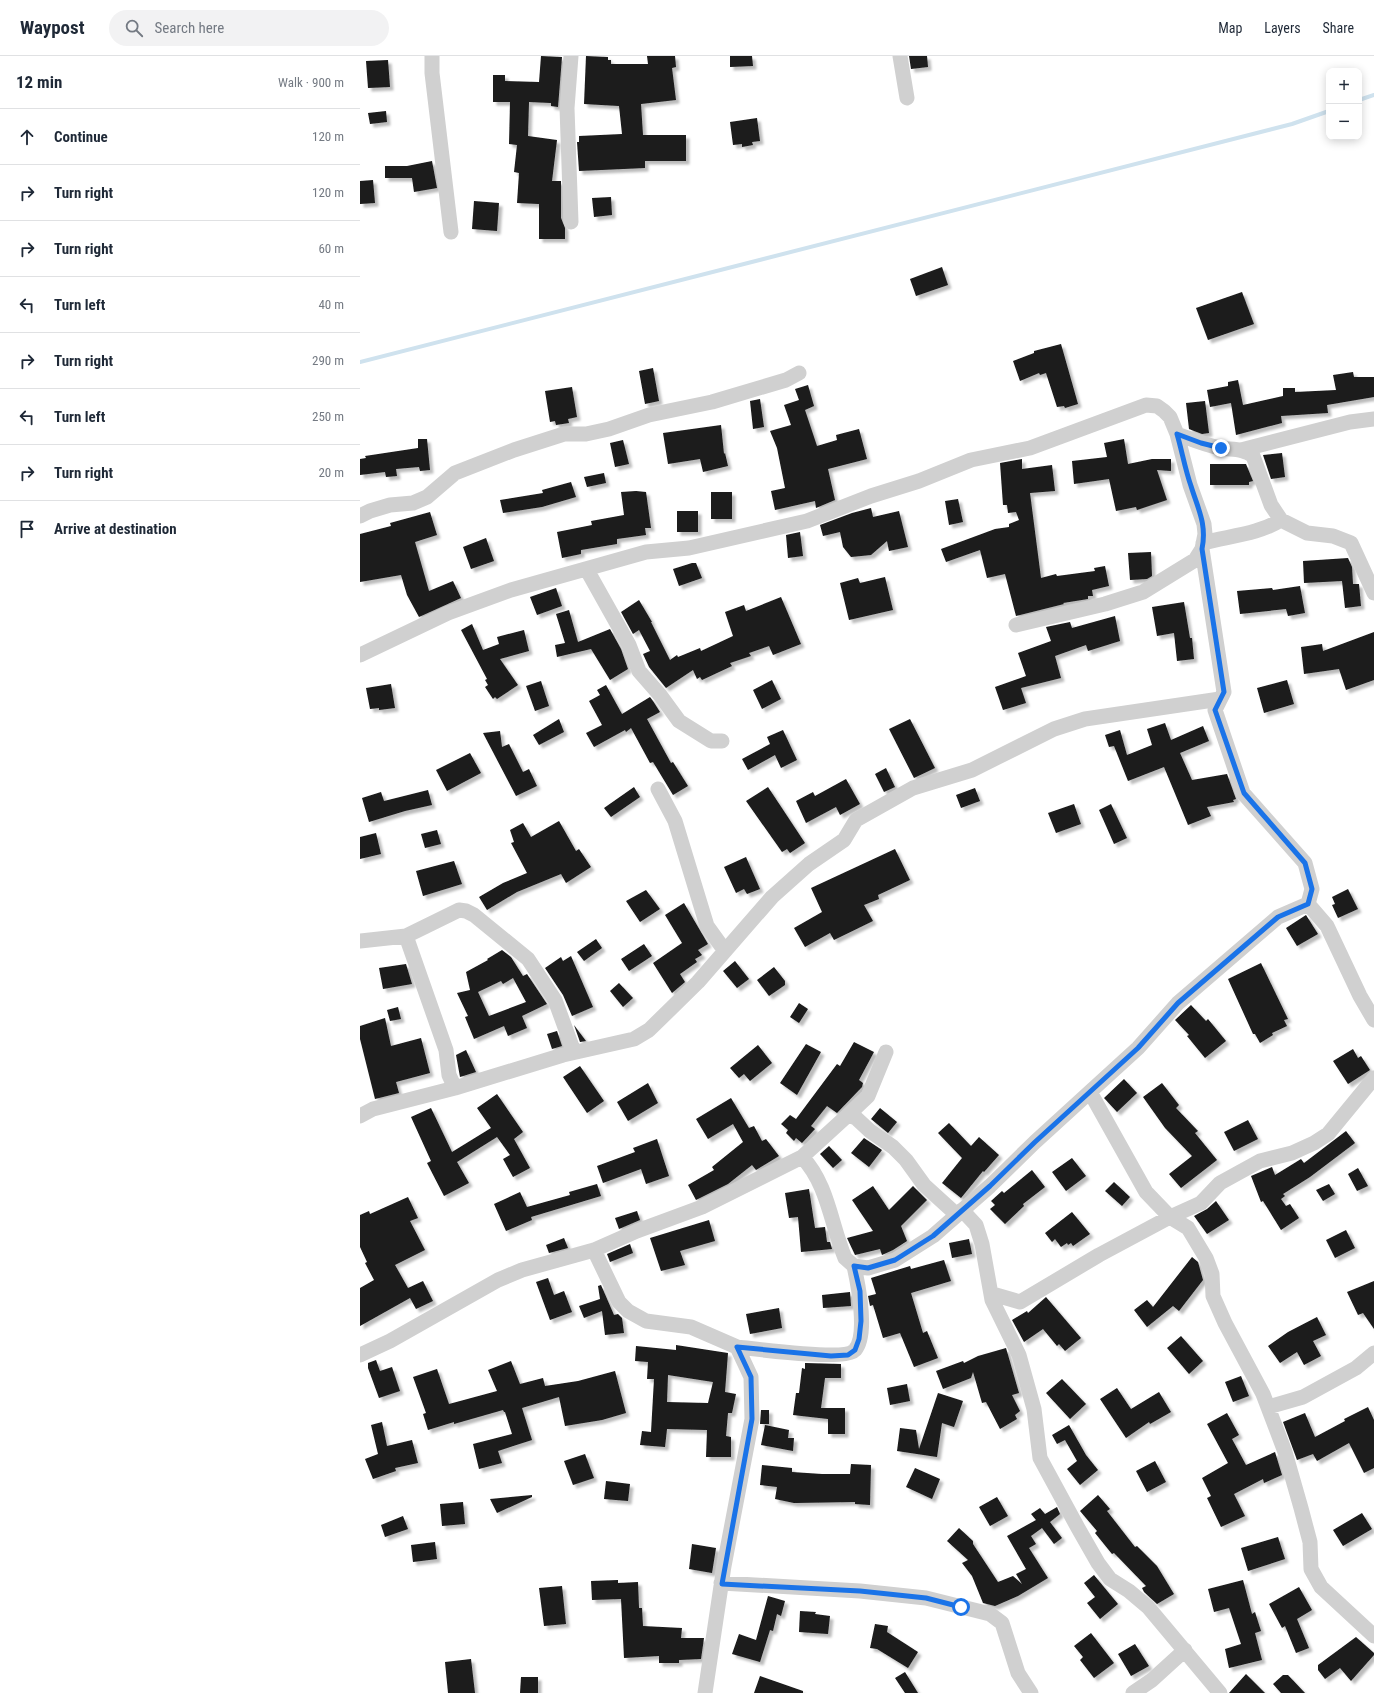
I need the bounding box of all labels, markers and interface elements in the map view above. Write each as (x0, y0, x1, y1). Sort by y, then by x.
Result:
search box (109, 10, 389, 46)
text: Waypost (20, 16, 85, 39)
icon: search (123, 17, 145, 39)
text: Search here (155, 19, 224, 37)
text: Map (1218, 20, 1242, 36)
text: Layers (1264, 20, 1301, 36)
text: Share (1323, 20, 1354, 36)
map controls (1326, 68, 1362, 140)
button: + (1326, 68, 1362, 104)
text: 12 min (16, 72, 62, 92)
text: Walk · 900 m (278, 75, 344, 90)
button: − (1326, 104, 1362, 140)
icon: ahead (16, 126, 38, 148)
text: Continue (54, 128, 108, 146)
text: 120 m (312, 129, 344, 144)
icon: right (16, 182, 38, 204)
text: Turn right (54, 184, 113, 202)
text: 120 m (312, 185, 344, 200)
icon: right (16, 238, 38, 260)
text: Turn right (54, 240, 113, 258)
text: 60 m (318, 241, 344, 256)
icon: left (16, 294, 38, 316)
text: Turn left (54, 296, 105, 314)
text: 40 m (318, 297, 344, 312)
icon: right (16, 350, 38, 372)
text: Turn right (54, 352, 113, 370)
text: 290 m (312, 353, 344, 368)
icon: left (16, 406, 38, 428)
text: Turn left (54, 408, 105, 426)
text: 250 m (312, 409, 344, 424)
route end (1212, 439, 1230, 457)
icon: right (16, 462, 38, 484)
text: Turn right (54, 464, 113, 482)
text: 20 m (318, 465, 344, 480)
icon: arrive (16, 518, 38, 540)
text: Arrive at destination (54, 520, 177, 538)
route start (952, 1598, 970, 1616)

